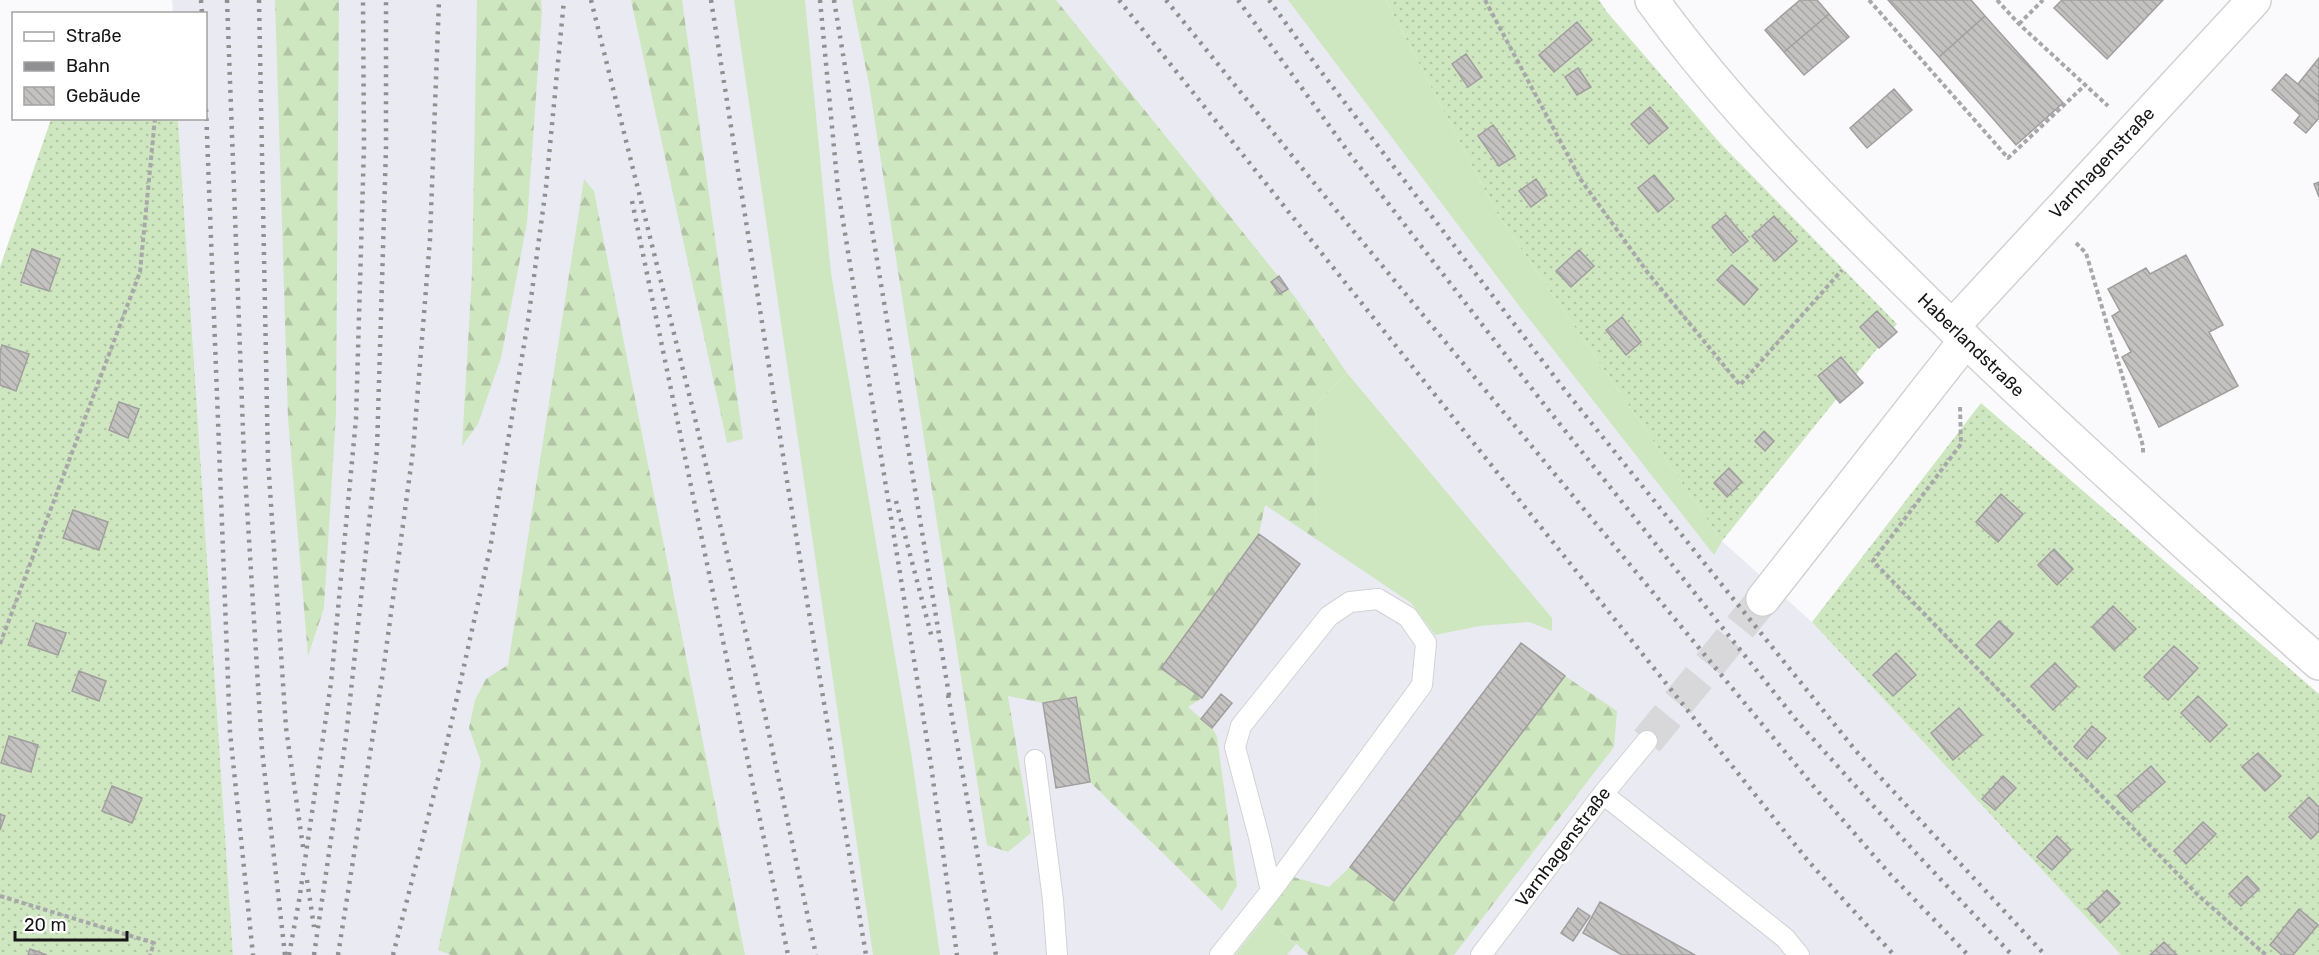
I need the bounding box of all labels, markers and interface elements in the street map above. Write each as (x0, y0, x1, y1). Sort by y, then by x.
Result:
legend (12, 12, 207, 120)
text: Straße (66, 25, 122, 47)
text: Bahn (66, 55, 110, 77)
text: Gebäude (66, 85, 141, 107)
street label: Varnhagenstraße (2045, 103, 2159, 223)
street label: Haberlandstraße (1913, 289, 2029, 401)
street label: Varnhagenstraße (1511, 783, 1615, 911)
scale bar (15, 904, 128, 942)
text: 20 m (24, 914, 66, 936)

